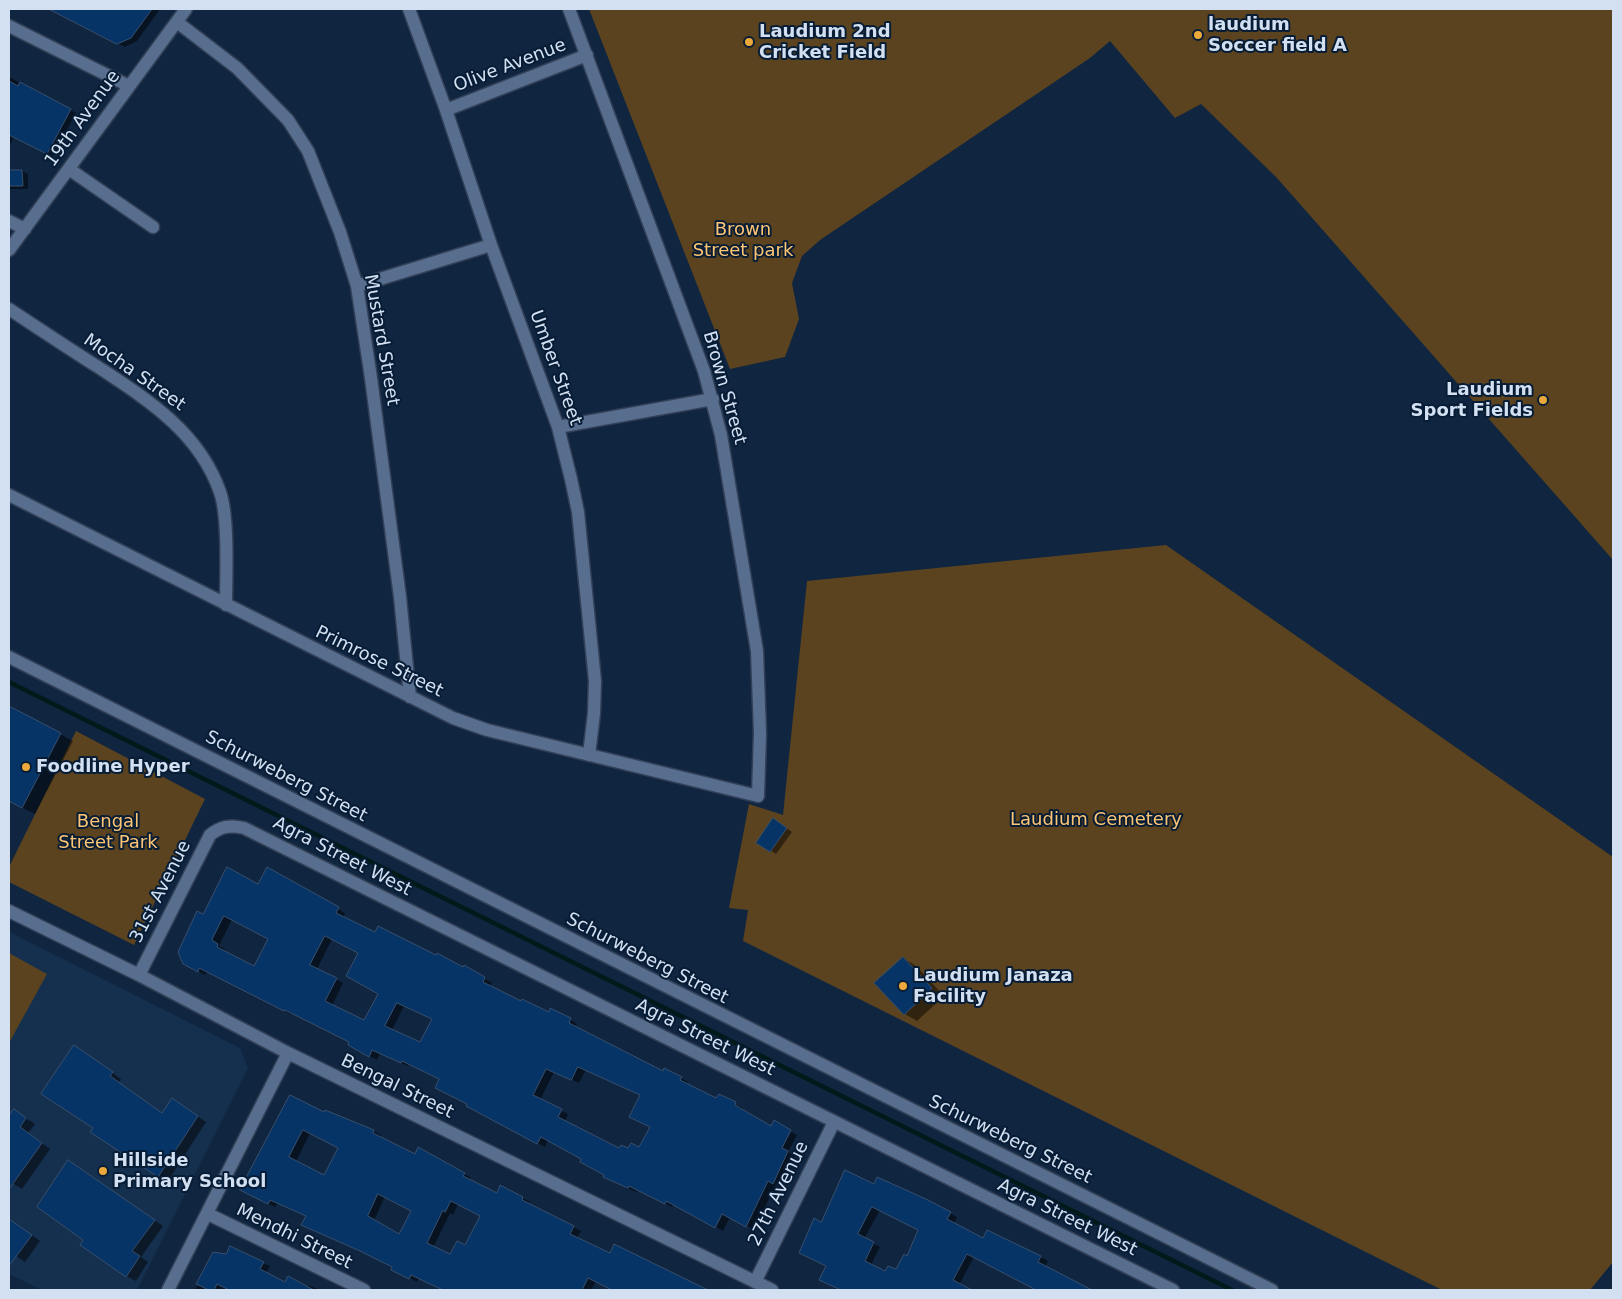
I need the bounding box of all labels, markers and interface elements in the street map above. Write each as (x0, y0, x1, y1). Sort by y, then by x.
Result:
place label: laudium Soccer field A (1208, 14, 1347, 56)
place label: Laudium 2nd Cricket Field (759, 21, 891, 64)
marker: laudium Soccer field A (1192, 29, 1204, 41)
street label: Olive Avenue (451, 35, 569, 97)
marker: Laudium 2nd Cricket Field (743, 36, 755, 48)
street label: 19th Avenue (41, 67, 125, 171)
park label: Brown Street park (693, 219, 793, 262)
street label: Mustard Street (359, 272, 403, 408)
street label: Umber Street (524, 307, 586, 429)
street label: Brown Street (698, 329, 750, 447)
street label: Mocha Street (79, 330, 189, 416)
place label: Laudium Sport Fields (1411, 379, 1533, 422)
marker: Laudium Sport Fields (1537, 394, 1549, 406)
street label: Primrose Street (312, 622, 446, 702)
street label: Schurweberg Street (201, 727, 371, 827)
place label: Foodline Hyper (36, 756, 190, 778)
marker: Foodline Hyper (20, 761, 32, 773)
park label: Laudium Cemetery (1010, 809, 1182, 831)
park label: Bengal Street Park (58, 811, 158, 854)
street label: Agra Street West (269, 813, 415, 901)
street label: 31st Avenue (126, 837, 196, 947)
street label: Schurweberg Street (562, 909, 732, 1009)
place label: Laudium Janaza Facility (913, 965, 1073, 1008)
marker: Laudium Janaza Facility (897, 980, 909, 992)
street label: Agra Street West (632, 995, 778, 1081)
street label: Bengal Street (337, 1050, 457, 1124)
street label: Schurweberg Street (925, 1091, 1095, 1189)
street label: 27th Avenue (744, 1138, 814, 1250)
place label: Hillside Primary School (113, 1150, 266, 1192)
marker: Hillside Primary School (97, 1165, 109, 1177)
street label: Agra Street West (994, 1175, 1140, 1261)
street label: Mendhi Street (233, 1200, 355, 1274)

